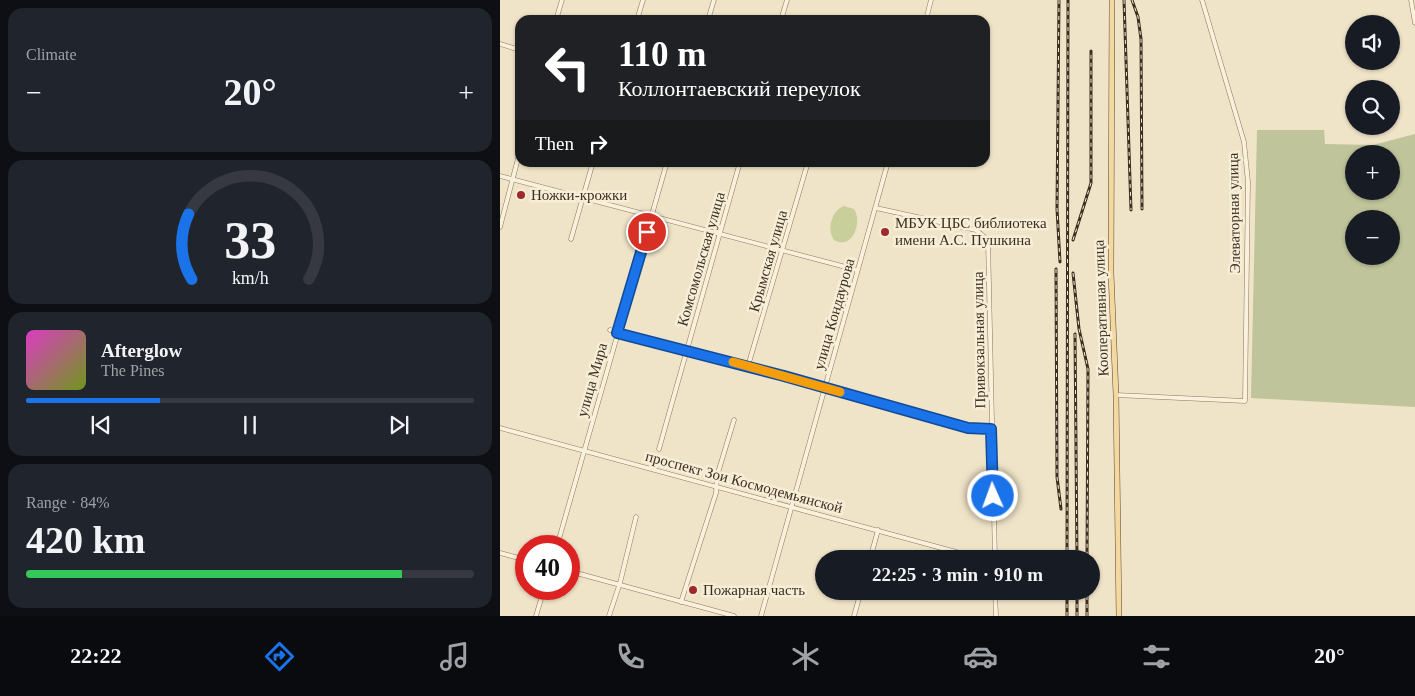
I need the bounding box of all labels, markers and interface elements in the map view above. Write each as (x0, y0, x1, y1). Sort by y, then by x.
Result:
map controls (1345, 15, 1400, 265)
button: sound (1345, 15, 1400, 70)
icon: left (535, 35, 600, 100)
text: 110 m (618, 35, 706, 74)
text: Climate (26, 46, 77, 63)
text: 20° (223, 71, 277, 113)
text: Коллонтаевский переулок (618, 76, 861, 101)
text: − (26, 77, 42, 108)
text: + (458, 77, 474, 108)
button: search (1345, 80, 1400, 135)
icon: right (584, 130, 612, 158)
text: Then (535, 133, 574, 154)
button: + (1345, 145, 1400, 200)
street label: Элеваторная улица (1225, 152, 1243, 273)
place label: Ножки-крожки (531, 187, 627, 203)
marker: Ножки-крожки (515, 189, 527, 201)
street label: Комсомольская улица (674, 190, 728, 328)
street label: Крымская улица (746, 208, 790, 314)
button: − (1345, 210, 1400, 265)
pin (626, 211, 668, 253)
text: 33 (224, 212, 276, 269)
place label: МБУК ЦБС библиотека имени А.С. Пушкина (895, 215, 1047, 248)
icon: arrive (633, 218, 661, 246)
marker: МБУК ЦБС библиотека имени А.С. Пушкина (879, 226, 891, 238)
street label: Кооперативная улица (1091, 239, 1111, 377)
street label: улица Кондаурова (810, 256, 858, 372)
text: km/h (232, 268, 268, 288)
street label: Привокзальная улица (970, 271, 988, 409)
text: Afterglow (101, 340, 182, 361)
street label: улица Мира (574, 341, 610, 419)
text: The Pines (101, 362, 165, 379)
icon: previous (87, 411, 115, 439)
icon: pause (236, 411, 264, 439)
icon: next (385, 411, 413, 439)
street label: проспект Зои Космодемьянской (644, 448, 844, 516)
position arrow (966, 469, 1018, 521)
text: Range · 84% (26, 494, 110, 511)
text: 420 km (26, 519, 145, 561)
speed limit sign: 40 (515, 535, 580, 600)
text: 22:25 · 3 min · 910 m (872, 564, 1043, 585)
place label: Пожарная часть (703, 582, 805, 598)
marker: Пожарная часть (687, 584, 699, 596)
icon: directions (262, 639, 297, 674)
icon: music (437, 639, 472, 674)
icon: phone (613, 639, 648, 674)
icon: climate (788, 639, 823, 674)
icon: car (963, 639, 998, 674)
icon: filters (1139, 639, 1174, 674)
text: 22:22 (70, 643, 122, 668)
text: 20° (1314, 643, 1345, 668)

